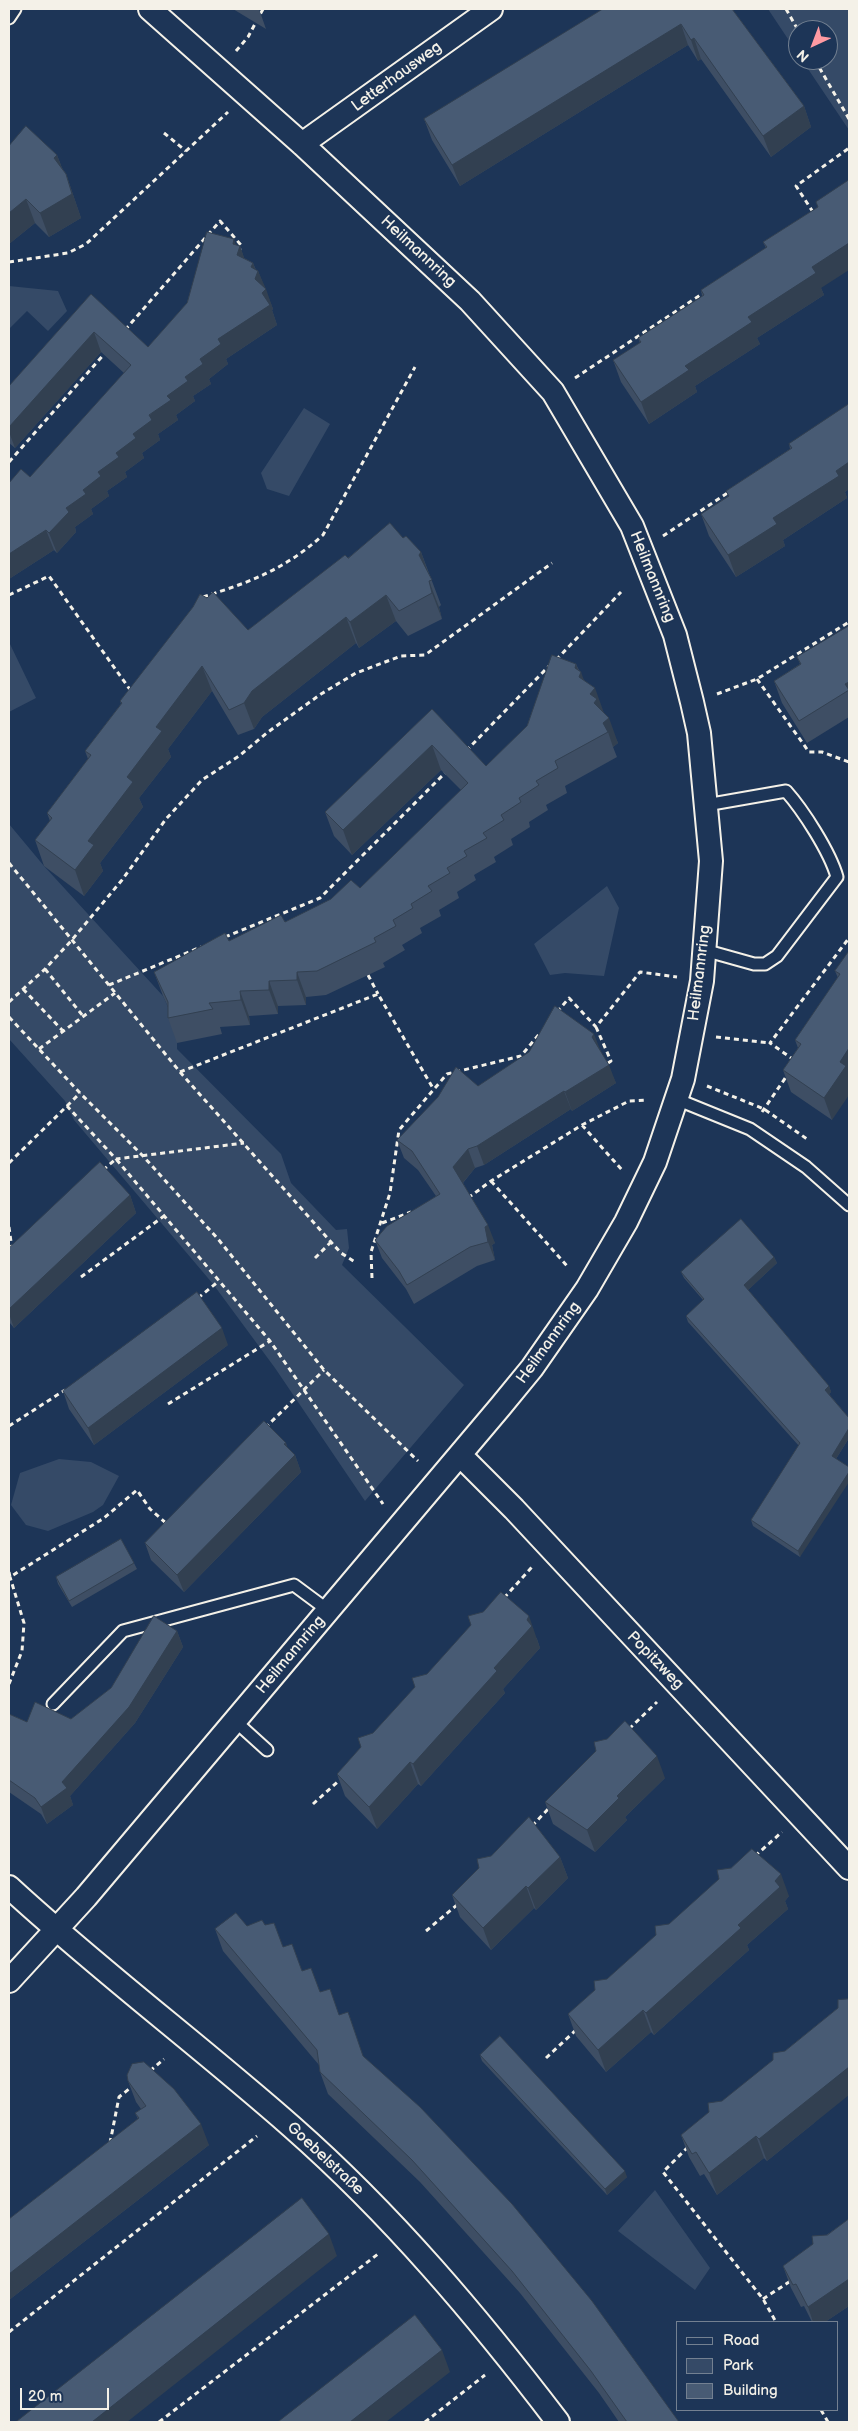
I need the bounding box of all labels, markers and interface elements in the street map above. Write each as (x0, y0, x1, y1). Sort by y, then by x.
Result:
north arrow (788, 20, 838, 70)
street label: Letterhausweg (348, 38, 446, 116)
text: N (793, 46, 813, 65)
street label: Heilmannring (376, 212, 460, 292)
street label: Heilmannring (625, 529, 679, 625)
street label: Heilmannring (685, 924, 715, 1022)
street label: Heilmannring (513, 1298, 585, 1388)
street label: Heilmannring (253, 1612, 329, 1698)
street label: Popitzweg (623, 1628, 687, 1694)
street label: Goebelstraße (282, 2118, 368, 2200)
legend (676, 2321, 838, 2411)
text: Road (723, 2331, 759, 2350)
text: Park (723, 2356, 753, 2375)
scale bar (22, 2378, 111, 2410)
text: Building (723, 2381, 778, 2400)
text: 20 m (28, 2387, 62, 2406)

